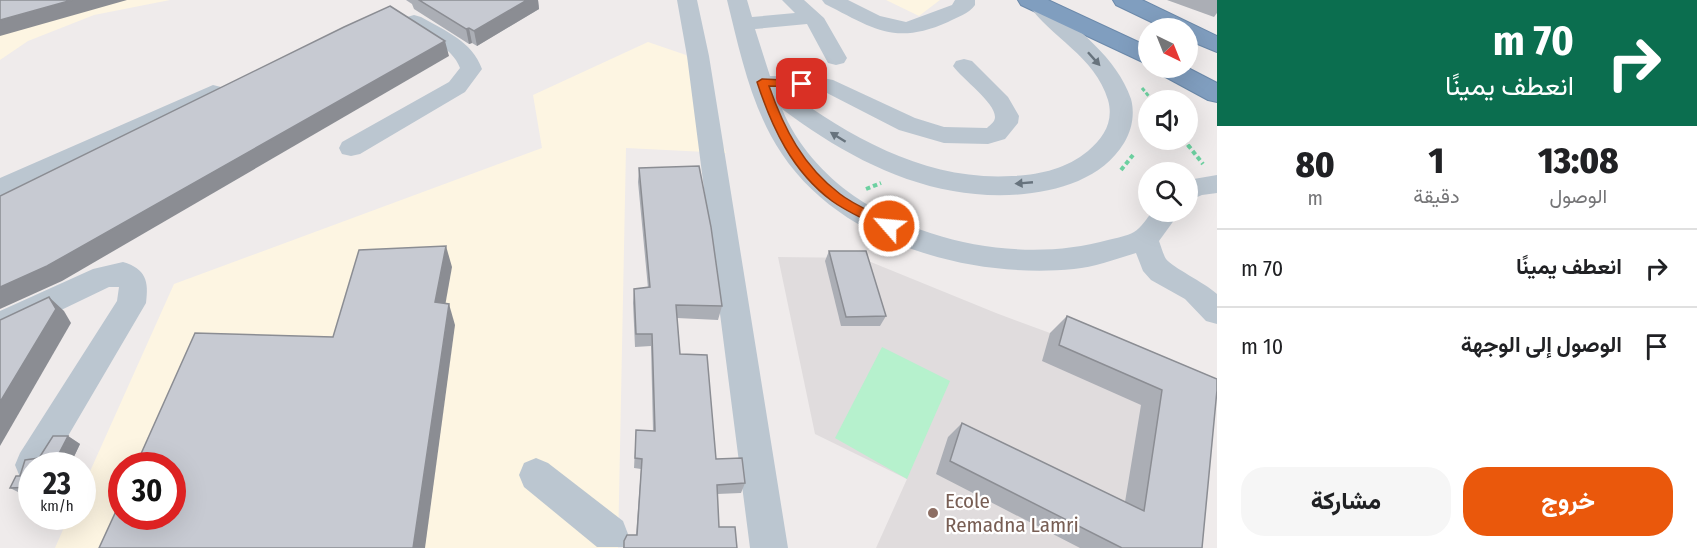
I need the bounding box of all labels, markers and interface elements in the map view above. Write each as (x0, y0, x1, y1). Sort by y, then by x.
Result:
text: 70 m (1493, 16, 1574, 66)
north arrow (1138, 18, 1198, 78)
map controls (1138, 18, 1198, 222)
icon: right (1595, 24, 1673, 102)
one-way arrow (1087, 51, 1100, 66)
pin (776, 58, 827, 109)
icon: arrive (785, 67, 818, 100)
text: انعطف يمينًا (1445, 70, 1574, 102)
button: sound (1138, 90, 1198, 150)
one-way arrow (830, 131, 846, 142)
text: 1 (1429, 139, 1444, 183)
text: 13:08 (1538, 139, 1619, 183)
text: 80 (1296, 143, 1335, 187)
button: search (1138, 162, 1198, 222)
one-way arrow (1014, 179, 1033, 188)
text: دقيقة (1413, 184, 1460, 208)
text: الوصول (1549, 184, 1607, 208)
text: m (1307, 186, 1323, 210)
position arrow (857, 194, 921, 258)
icon: right (1640, 252, 1673, 285)
text: انعطف يمينًا (1516, 253, 1622, 280)
text: 70 m (1241, 255, 1283, 282)
icon: arrive (1640, 330, 1673, 363)
text: الوصول إلى الوجهة (1461, 331, 1622, 358)
text: 10 m (1241, 333, 1283, 360)
speed limit sign: 30 (108, 452, 186, 530)
text: 23 (43, 466, 71, 502)
button: مشاركة (1241, 467, 1451, 536)
button: خروج (1463, 467, 1673, 536)
place label: Ecole Remadna Lamri (945, 488, 1079, 538)
text: km/h (40, 497, 74, 515)
marker: Ecole Remadna Lamri (926, 506, 940, 520)

